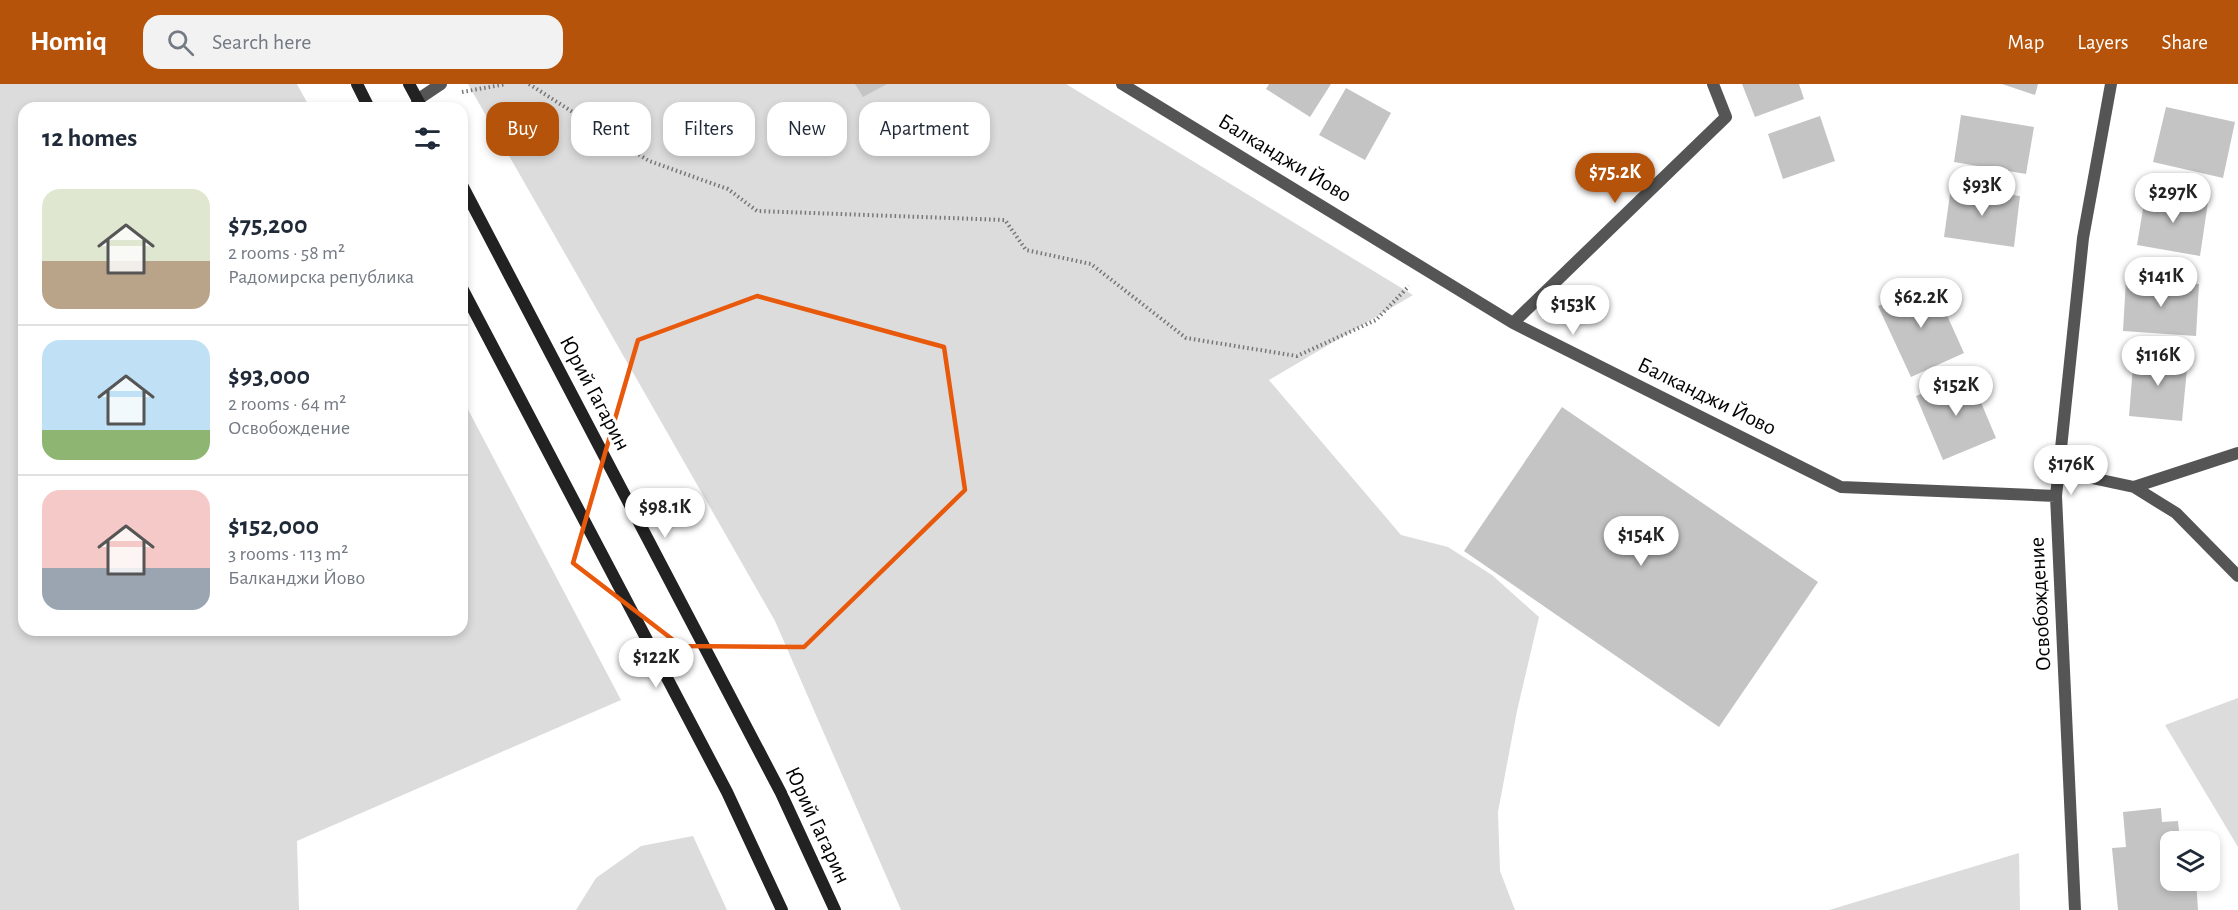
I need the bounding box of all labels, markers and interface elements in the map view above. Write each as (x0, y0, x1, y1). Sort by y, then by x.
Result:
search box (143, 15, 563, 69)
icon: search (164, 26, 197, 59)
text: Homiq (30, 28, 107, 56)
text: Search here (212, 31, 312, 53)
text: Map (2008, 32, 2044, 53)
text: Layers (2077, 32, 2128, 53)
text: Share (2161, 32, 2208, 53)
chip: Buy (486, 102, 559, 156)
chip: Rent (571, 102, 651, 156)
chip: Filters (663, 102, 755, 156)
chip: New (767, 102, 847, 156)
chip: Apartment (859, 102, 990, 156)
street label: Балканджи Йово (1215, 110, 1355, 206)
icon: filters (411, 122, 444, 155)
text: 12 homes (42, 125, 137, 151)
pin: $75.2K (1566, 153, 1664, 204)
text: $75.2K (1589, 162, 1641, 182)
pin: $93K (1946, 166, 2018, 217)
pin: $297K (2131, 173, 2215, 224)
text: $93K (1963, 175, 2001, 195)
text: $297K (2149, 182, 2197, 202)
text: $75,200 (228, 212, 307, 238)
icon: home (90, 213, 162, 285)
text: 2 rooms · 58 m² (228, 243, 345, 263)
pin: $141K (2119, 257, 2203, 308)
text: $141K (2138, 266, 2184, 286)
text: Радомирска република (228, 267, 414, 287)
pin: $62.2K (1872, 278, 1970, 329)
pin: $153K (1531, 285, 1615, 336)
text: $62.2K (1894, 287, 1948, 307)
text: $153K (1550, 294, 1596, 314)
street label: Юрий Гагарин (556, 332, 634, 454)
pin: $116K (2116, 336, 2200, 387)
text: $116K (2136, 345, 2180, 365)
street label: Балканджи Йово (1634, 353, 1780, 439)
text: $93,000 (228, 363, 310, 389)
icon: home (90, 364, 162, 436)
pin: $152K (1914, 366, 1998, 417)
text: $152K (1933, 375, 1979, 395)
text: 2 rooms · 64 m² (228, 394, 346, 414)
text: Освобождение (228, 418, 350, 438)
pin: $176K (2029, 445, 2113, 496)
text: $176K (2048, 454, 2094, 474)
pin: $98.1K (616, 488, 714, 539)
text: $98.1K (639, 497, 691, 517)
text: $152,000 (228, 513, 319, 539)
icon: home (90, 514, 162, 586)
pin: $154K (1599, 516, 1683, 567)
text: $154K (1618, 525, 1664, 545)
street label: Освобождение (2025, 536, 2055, 672)
text: 3 rooms · 113 m² (228, 544, 348, 564)
text: Балканджи Йово (228, 568, 365, 588)
pin: $122K (614, 638, 698, 689)
text: $122K (633, 647, 679, 667)
street label: Юрий Гагарин (781, 763, 855, 887)
map controls (2160, 831, 2220, 891)
button: layers (2160, 831, 2220, 891)

